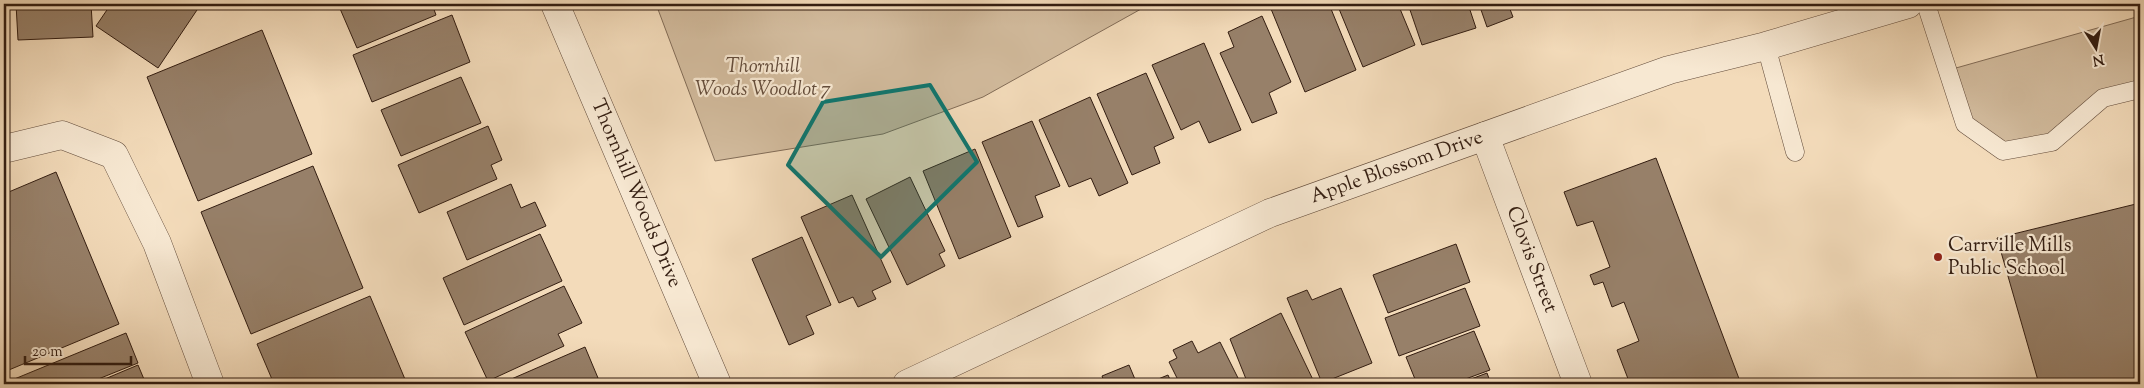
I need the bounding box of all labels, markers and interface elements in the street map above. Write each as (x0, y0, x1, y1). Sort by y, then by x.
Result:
north arrow (2072, 22, 2122, 72)
text: N (2091, 48, 2105, 70)
park label: Thornhill Woods Woodlot 7 (695, 53, 831, 105)
street label: Thornhill Woods Drive (583, 95, 689, 292)
street label: Apple Blossom Drive (1307, 123, 1487, 212)
street label: Clovis Street (1498, 202, 1565, 317)
place label: Carrville Mills Public School (1948, 232, 2072, 284)
marker: Carrville Mills Public School (1932, 251, 1944, 263)
scale bar (25, 333, 131, 365)
text: 20 m (32, 342, 63, 363)

